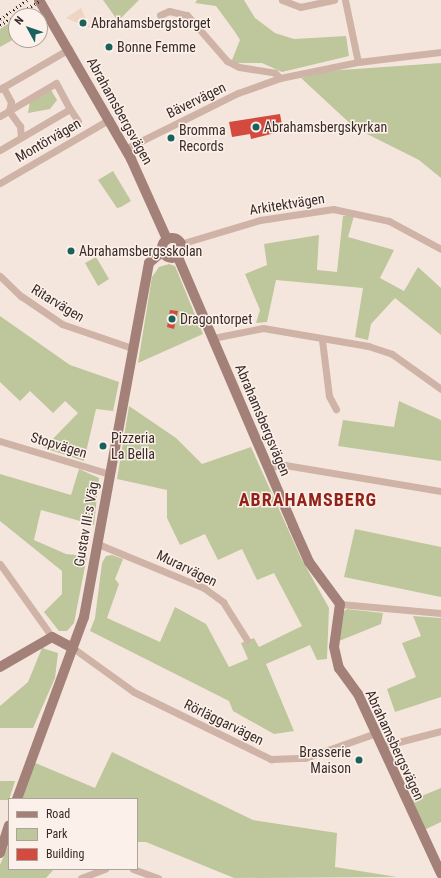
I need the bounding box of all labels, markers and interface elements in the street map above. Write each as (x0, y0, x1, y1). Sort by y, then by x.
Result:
north arrow (8, 8, 48, 48)
text: N (12, 14, 26, 27)
place label: Abrahamsbergstorget (91, 15, 211, 31)
marker: Abrahamsbergstorget (78, 18, 88, 28)
place label: Bonne Femme (117, 39, 196, 55)
marker: Bonne Femme (104, 42, 114, 52)
street label: Abrahamsbergsvägen (84, 55, 156, 167)
street label: Bävervägen (164, 78, 228, 122)
street label: Montörvägen (12, 115, 84, 165)
place label: Abrahamsbergskyrkan (264, 119, 387, 135)
place label: Bromma Records (179, 122, 226, 154)
marker: Abrahamsbergskyrkan (251, 122, 261, 132)
marker: Bromma Records (166, 133, 176, 143)
street label: Arkitektvägen (248, 190, 326, 218)
place label: Abrahamsbergsskolan (79, 243, 202, 259)
marker: Abrahamsbergsskolan (66, 246, 76, 256)
street label: Ritarvägen (29, 281, 87, 325)
place label: Dragontorpet (180, 311, 252, 327)
marker: Dragontorpet (167, 314, 177, 324)
street label: Abrahamsbergsvägen (232, 362, 294, 478)
street label: Stopvägen (29, 428, 89, 462)
place label: Pizzeria La Bella (111, 430, 155, 462)
marker: Pizzeria La Bella (98, 441, 108, 451)
street label: Gustav III:s Väg (70, 480, 102, 568)
district label: ABRAHAMSBERG (239, 489, 377, 511)
street label: Murarvägen (154, 546, 220, 590)
street label: Abrahamsbergsvägen (362, 687, 428, 803)
street label: Rörläggarvägen (181, 696, 267, 748)
place label: Brasserie Maison (299, 744, 351, 776)
marker: Brasserie Maison (354, 755, 364, 765)
legend (8, 798, 138, 870)
text: Road (46, 807, 70, 821)
text: Park (46, 827, 67, 841)
text: Building (46, 847, 84, 861)

